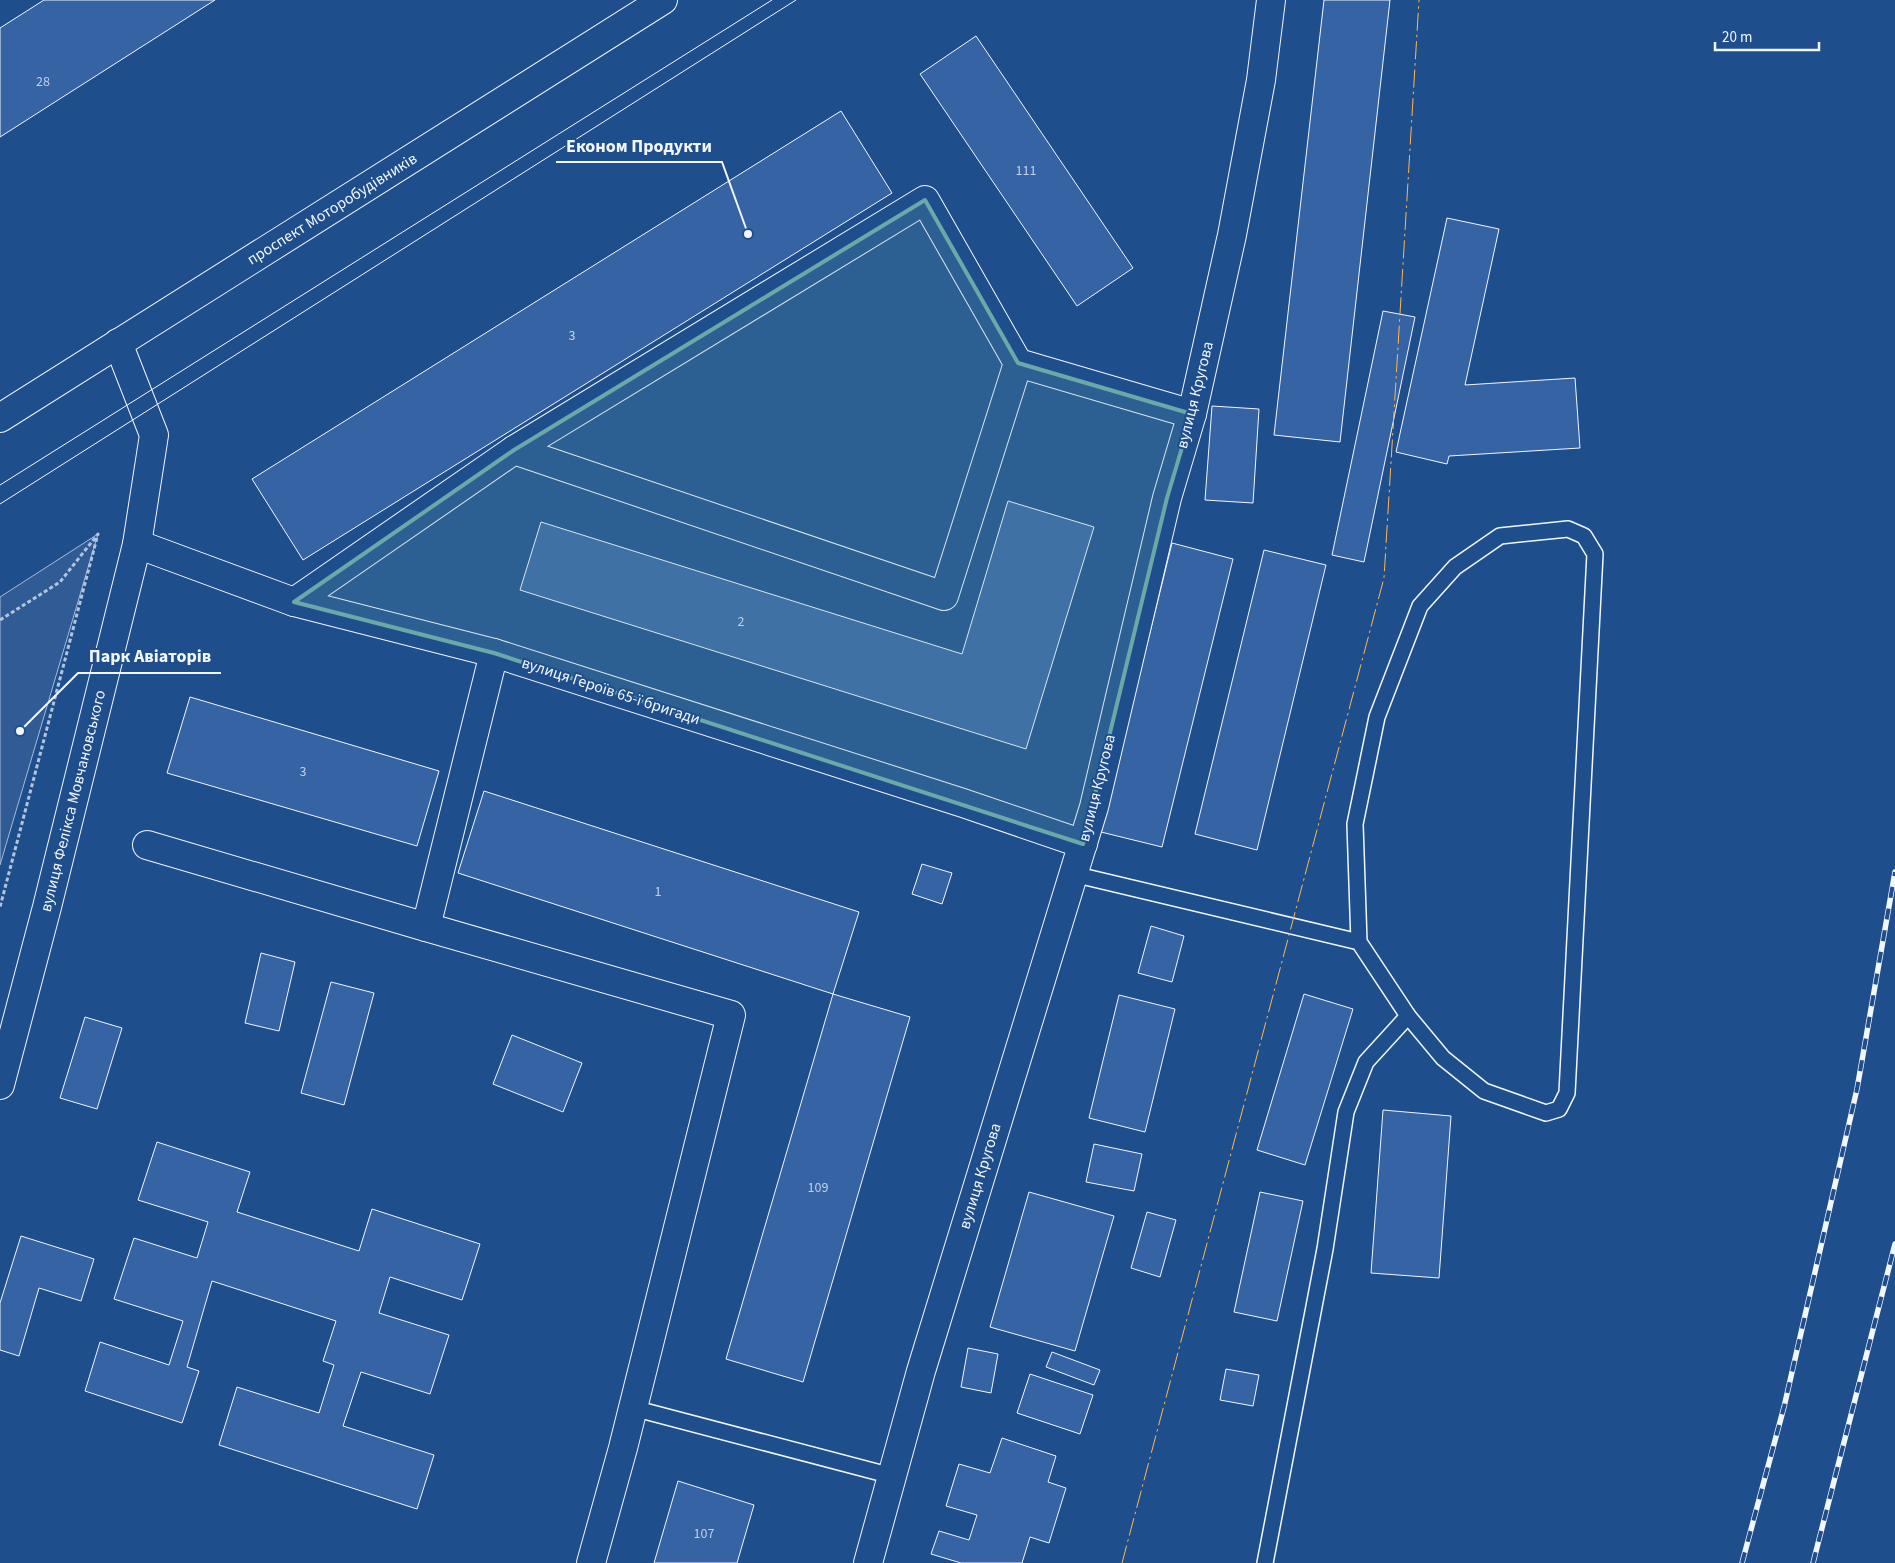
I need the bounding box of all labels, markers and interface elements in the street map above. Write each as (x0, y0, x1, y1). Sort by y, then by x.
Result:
scale bar (1715, 20, 1819, 52)
text: 20 m (1722, 27, 1752, 48)
house number: 28 (36, 72, 50, 92)
callout: Економ Продукти (556, 129, 722, 162)
text: Економ Продукти (566, 134, 712, 159)
street label: проспект Моторобудівників (243, 148, 421, 270)
house number: 111 (1016, 161, 1036, 181)
house number: 3 (569, 326, 576, 346)
street label: вулиця Кругова (1171, 339, 1219, 451)
house number: 2 (738, 612, 745, 632)
callout: Парк Авіаторів (78, 640, 221, 673)
text: Парк Авіаторів (89, 644, 211, 669)
street label: вулиця Героїв 65-ї бригади (519, 652, 703, 730)
street label: вулиця Фелікса Мовчановського (35, 688, 111, 914)
street label: вулиця Кругова (1073, 732, 1121, 844)
house number: 3 (300, 762, 307, 782)
house number: 1 (655, 882, 662, 902)
street label: вулиця Кругова (953, 1120, 1007, 1232)
house number: 109 (808, 1178, 828, 1198)
house number: 107 (694, 1524, 714, 1544)

